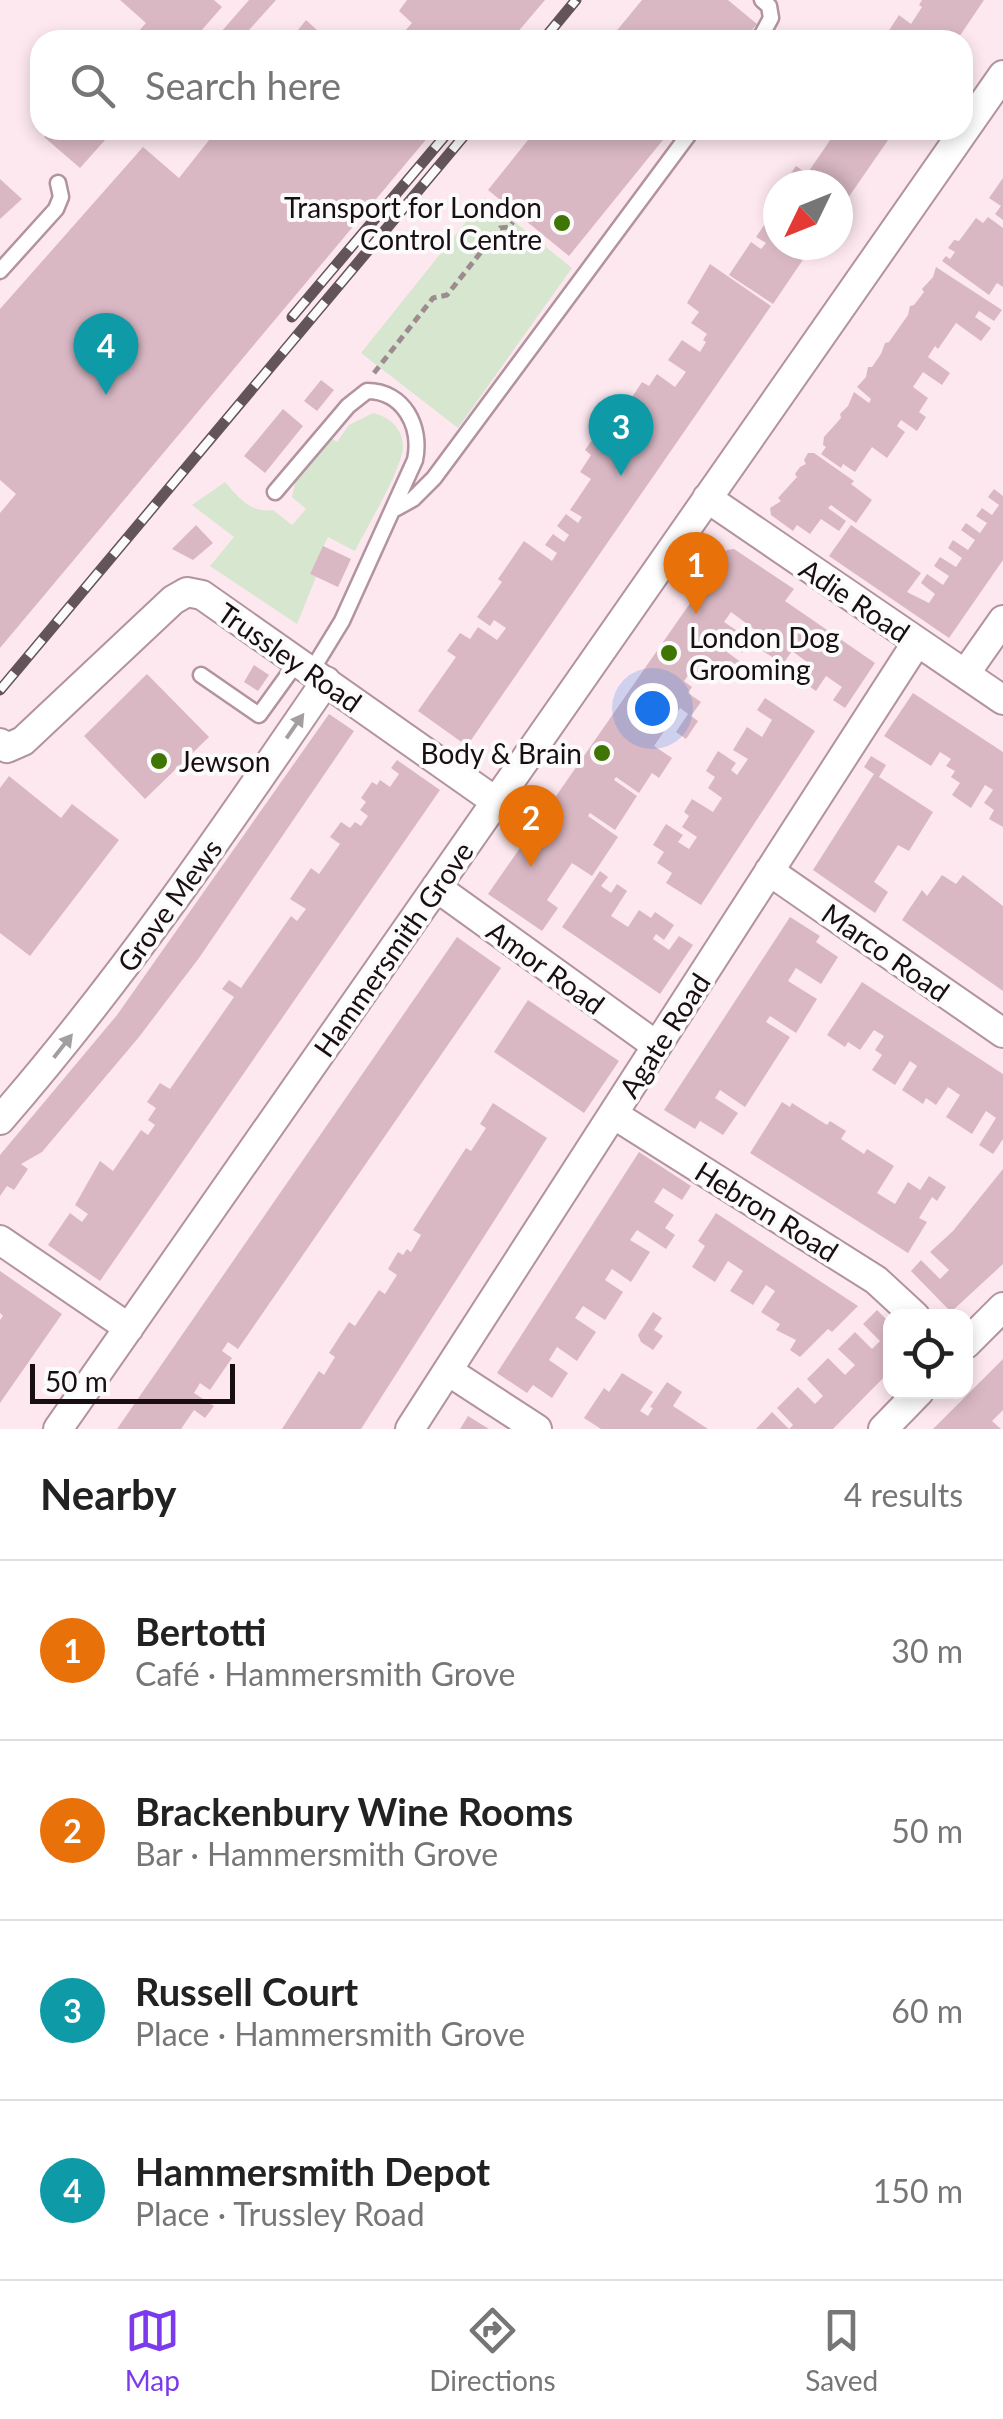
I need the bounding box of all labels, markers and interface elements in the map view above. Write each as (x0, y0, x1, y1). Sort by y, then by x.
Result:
search box (30, 30, 973, 140)
icon: search (65, 58, 120, 113)
text: Search here (145, 62, 341, 108)
north arrow (763, 170, 853, 260)
place label: Transport for London Control Centre (284, 190, 542, 256)
marker: Transport for London Control Centre (551, 212, 573, 234)
pin: 4 (74, 312, 138, 395)
pin: 3 (588, 394, 654, 476)
pin: 1 (664, 532, 728, 614)
street label: Adie Road (794, 551, 916, 649)
street label: Trussley Road (212, 595, 368, 719)
place label: London Dog Grooming (689, 620, 840, 686)
marker: London Dog Grooming (658, 642, 680, 664)
your location (627, 683, 678, 734)
one-way arrow (285, 713, 304, 740)
place label: Body & Brain (421, 736, 582, 770)
marker: Body & Brain (591, 742, 613, 764)
place label: Jewson (179, 744, 270, 778)
marker: Jewson (148, 750, 170, 772)
pin: 2 (498, 784, 564, 867)
street label: Grove Mews (110, 832, 228, 978)
street label: Hammersmith Grove (306, 835, 480, 1063)
street label: Marco Road (816, 896, 956, 1008)
street label: Amor Road (481, 913, 611, 1021)
street label: Agate Road (611, 966, 717, 1104)
one-way arrow (53, 1033, 73, 1059)
street label: Hebron Road (689, 1154, 845, 1268)
map controls (883, 1309, 973, 1399)
button: locate (883, 1309, 973, 1399)
scale bar (30, 1359, 235, 1404)
text: 50 m (45, 1364, 108, 1398)
text: Nearby (40, 1469, 177, 1519)
text: 4 results (844, 1475, 963, 1514)
text: Bertotti (135, 1608, 266, 1654)
text: 1 (63, 1631, 82, 1670)
text: 30 m (891, 1631, 963, 1670)
text: Café · Hammersmith Grove (135, 1654, 515, 1693)
text: Brackenbury Wine Rooms (135, 1788, 573, 1834)
text: 2 (63, 1811, 82, 1850)
text: 50 m (891, 1811, 963, 1850)
text: Bar · Hammersmith Grove (135, 1834, 498, 1873)
text: Russell Court (135, 1968, 358, 2014)
text: 3 (63, 1991, 82, 2030)
text: 60 m (891, 1991, 963, 2030)
text: Place · Hammersmith Grove (135, 2014, 525, 2053)
text: Hammersmith Depot (135, 2148, 490, 2194)
text: 4 (63, 2171, 82, 2210)
text: 150 m (873, 2171, 963, 2210)
text: Place · Trussley Road (135, 2194, 425, 2233)
tab: Map (125, 2303, 180, 2397)
tab: Directions (429, 2303, 556, 2397)
tab: Saved (805, 2303, 878, 2397)

